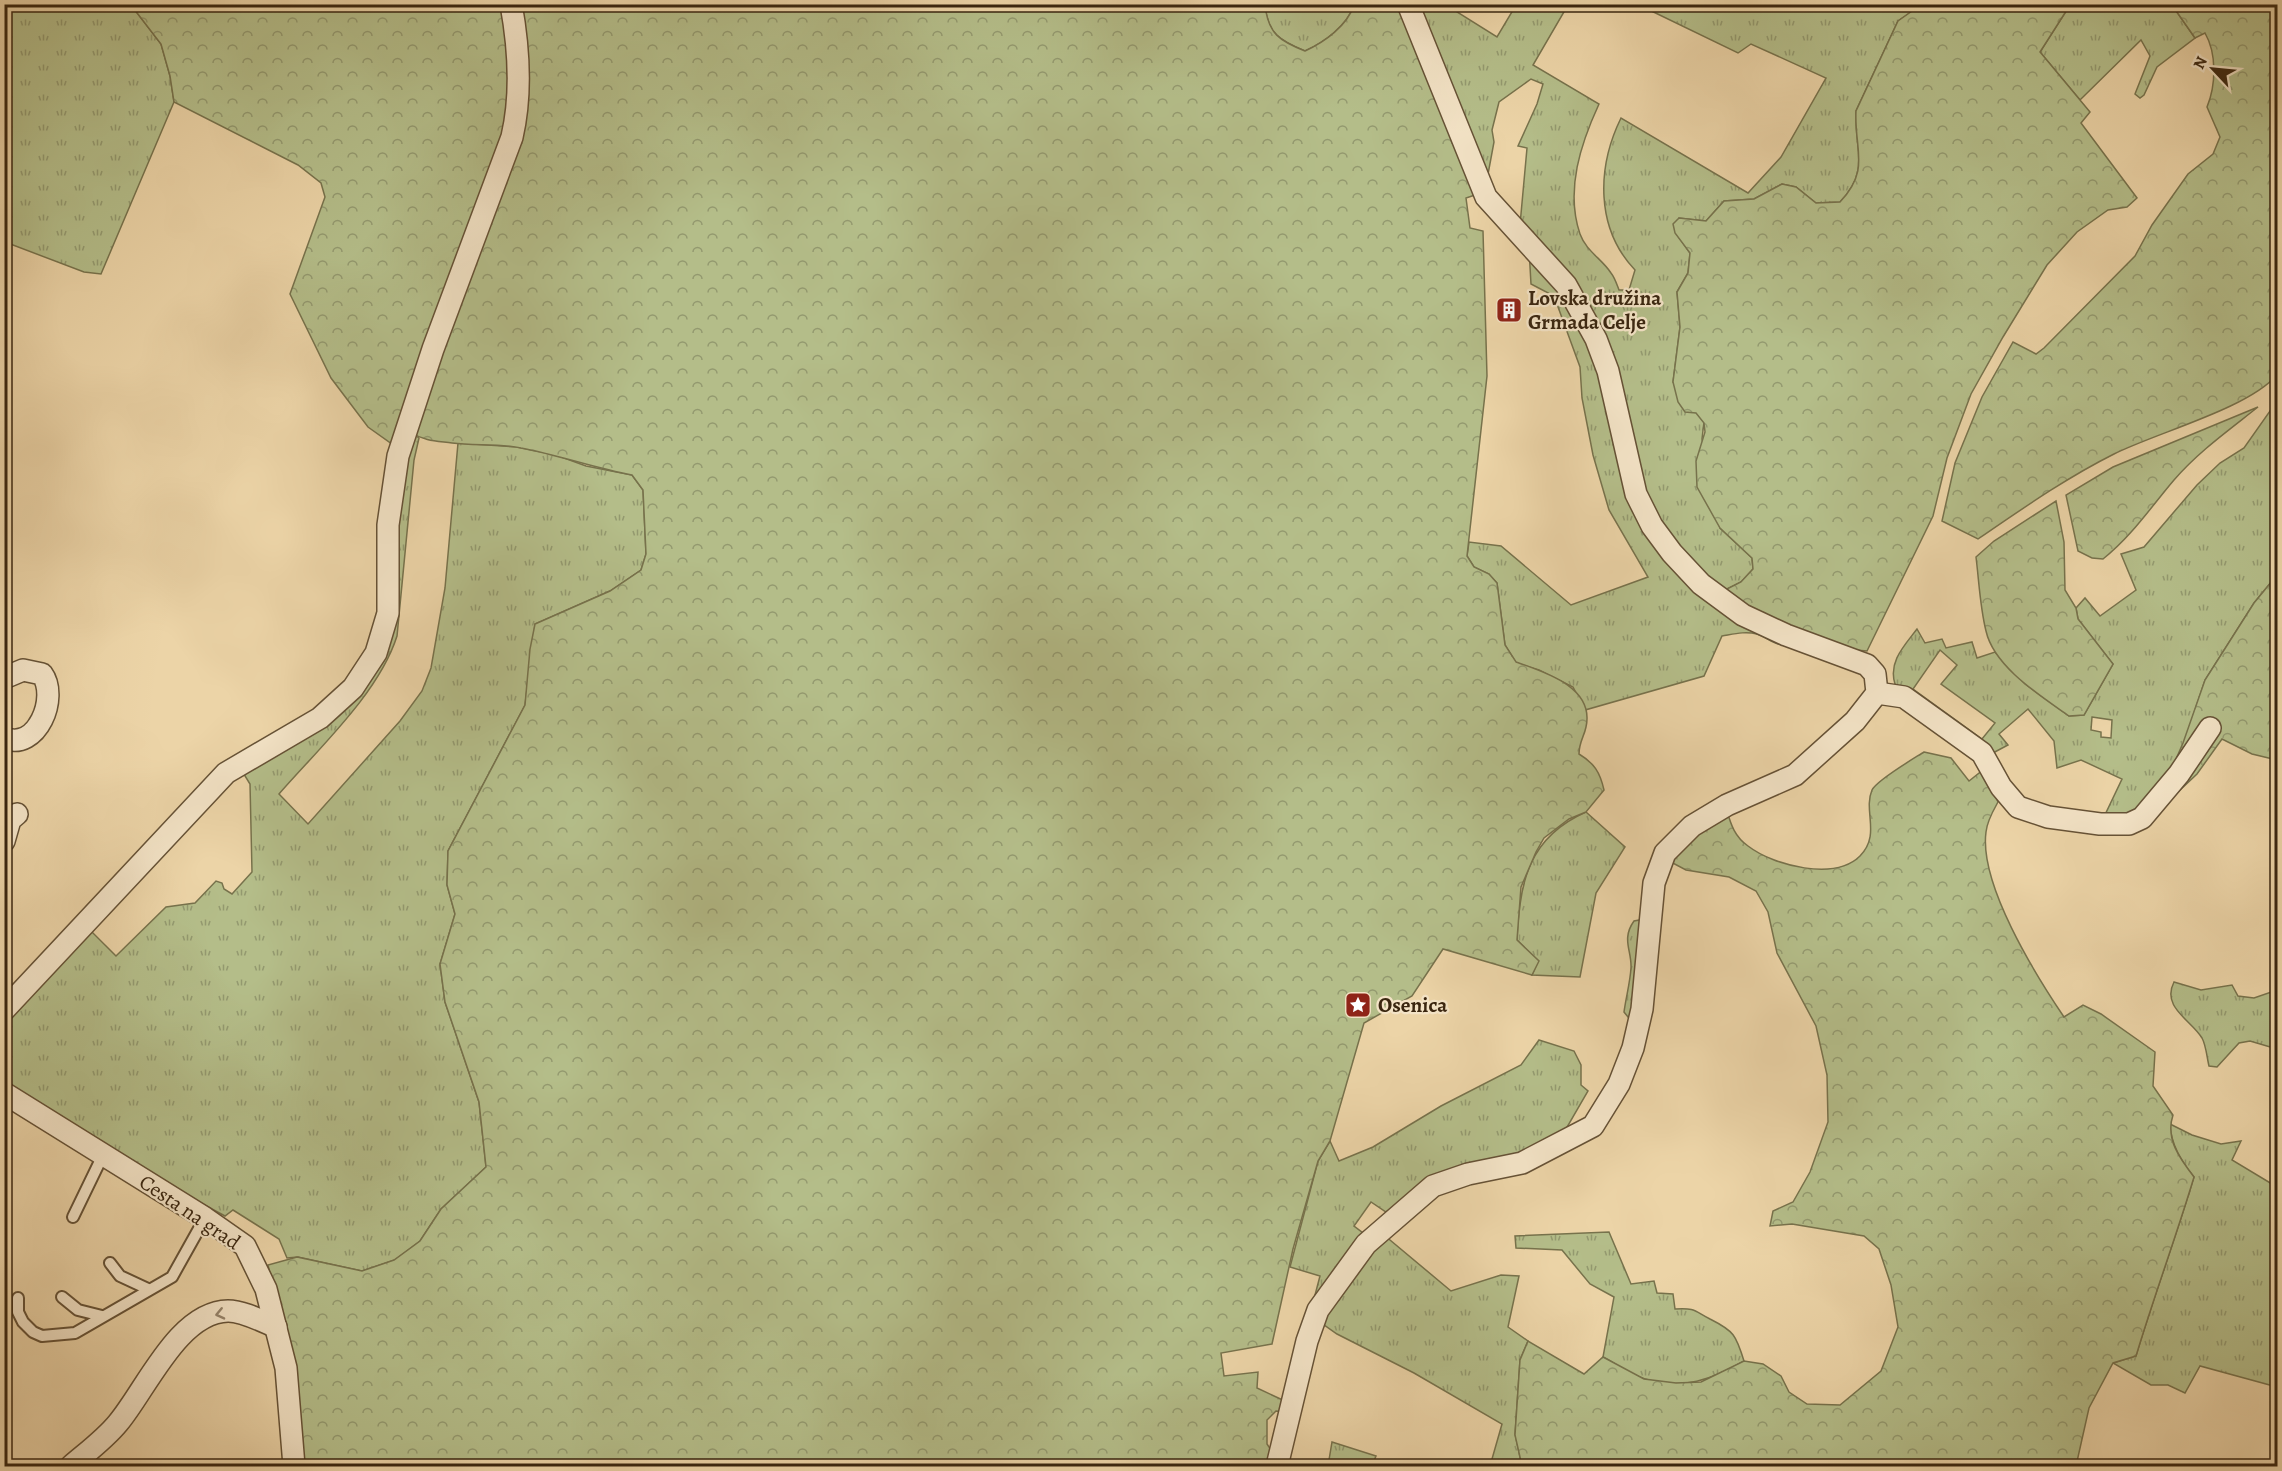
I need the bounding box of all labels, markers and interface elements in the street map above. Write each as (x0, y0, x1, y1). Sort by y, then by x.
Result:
north arrow (2183, 39, 2243, 99)
text: N (2188, 52, 2213, 73)
place label: Lovska družina Grmada Celje (1528, 284, 1662, 336)
building icon: Lovska družina Grmada Celje (1494, 295, 1524, 325)
place icon: Osenica (1343, 990, 1373, 1020)
place label: Osenica (1378, 991, 1448, 1019)
street label: Cesta na grad (134, 1168, 247, 1257)
one-way arrow (216, 1307, 226, 1320)

